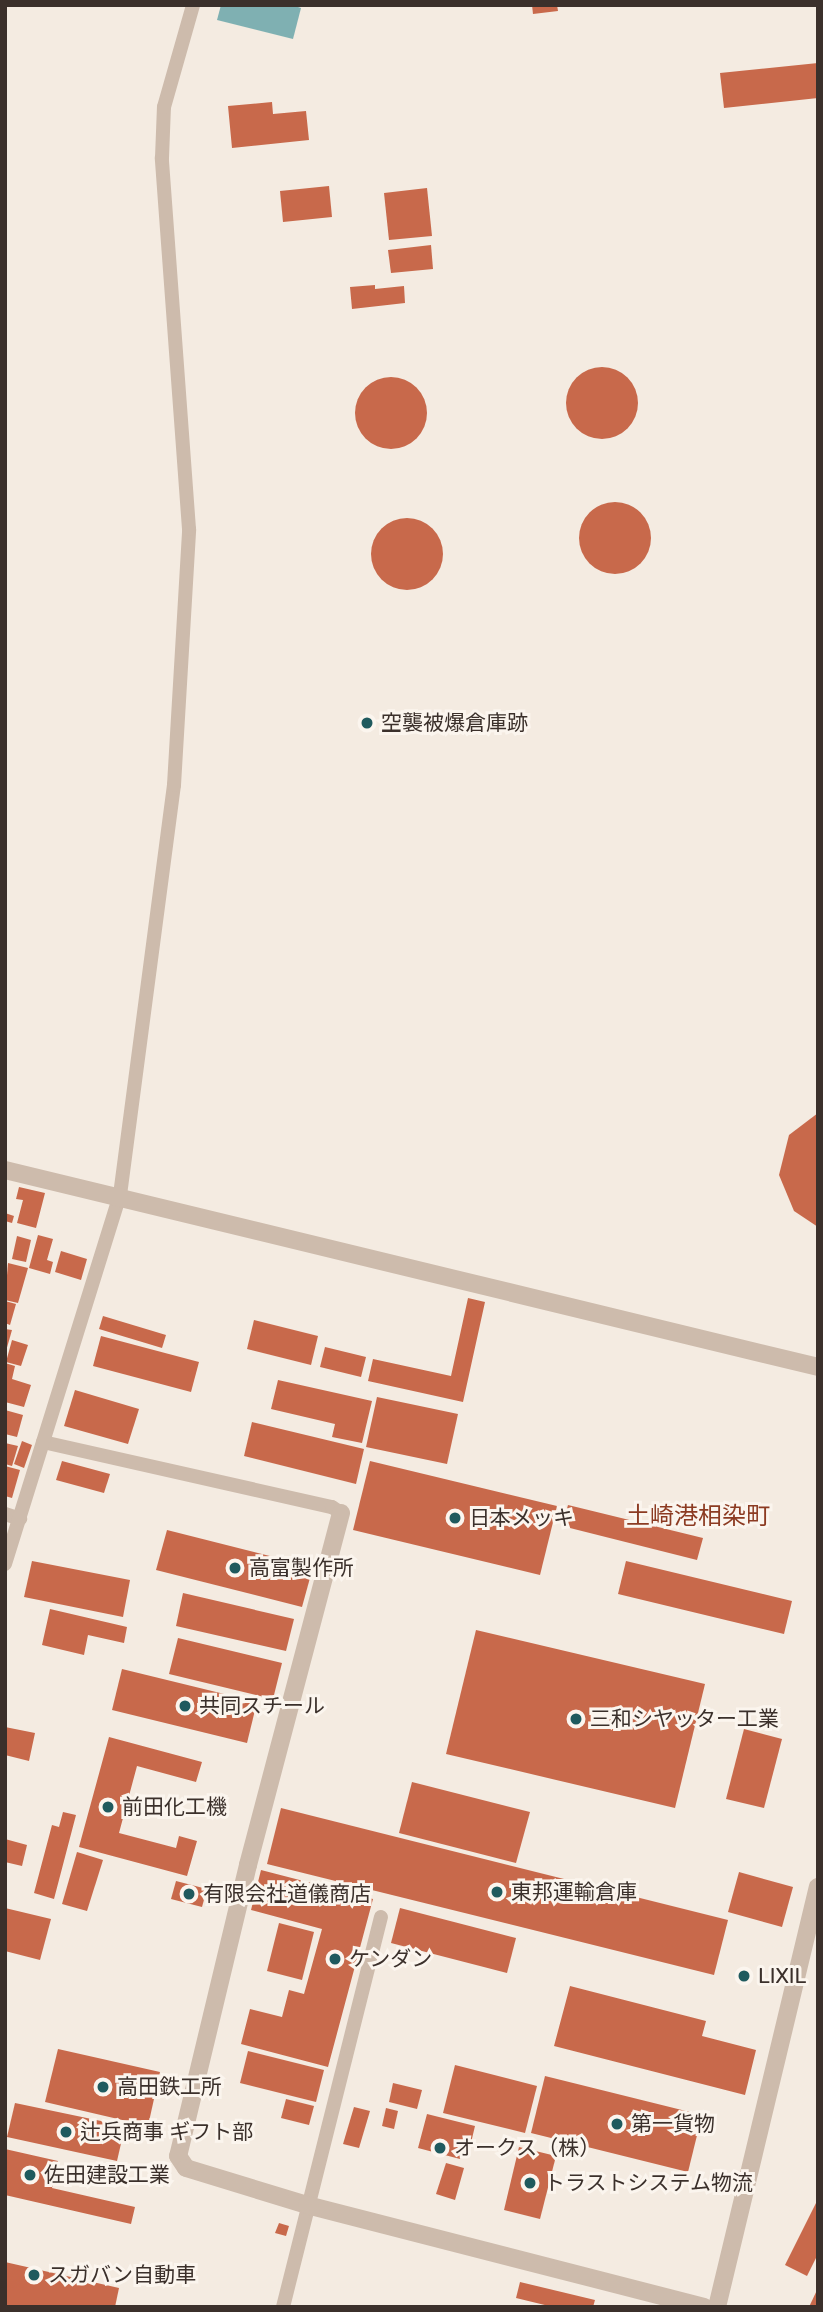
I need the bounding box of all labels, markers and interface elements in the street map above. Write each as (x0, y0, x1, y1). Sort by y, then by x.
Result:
place label: 空襲被爆倉庫跡 (381, 710, 528, 736)
marker: 空襲被爆倉庫跡 (359, 715, 375, 731)
district label: 土崎港相染町 (626, 1503, 770, 1531)
place label: 日本メッキ (469, 1505, 574, 1531)
marker: 日本メッキ (447, 1510, 463, 1526)
place label: 高富製作所 (249, 1555, 354, 1581)
marker: 高富製作所 (227, 1560, 243, 1576)
place label: 共同スチール (199, 1693, 325, 1719)
marker: 共同スチール (177, 1698, 193, 1714)
place label: 三和シヤッター工業 (590, 1706, 779, 1732)
marker: 三和シヤッター工業 (568, 1711, 584, 1727)
place label: 前田化工機 (122, 1794, 227, 1820)
marker: 前田化工機 (100, 1799, 116, 1815)
place label: 東邦運輸倉庫 (511, 1879, 637, 1905)
place label: 有限会社道儀商店 (203, 1881, 371, 1907)
marker: 東邦運輸倉庫 (489, 1884, 505, 1900)
marker: 有限会社道儀商店 (181, 1886, 197, 1902)
place label: ケンダン (349, 1946, 433, 1972)
marker: ケンダン (327, 1951, 343, 1967)
place label: LIXIL (758, 1963, 806, 1989)
marker: LIXIL (736, 1968, 752, 1984)
place label: 高田鉄工所 (117, 2074, 222, 2100)
marker: 高田鉄工所 (95, 2079, 111, 2095)
place label: 第一貨物 (631, 2111, 715, 2137)
marker: 第一貨物 (609, 2116, 625, 2132)
place label: 辻兵商事 ギフト部 (80, 2119, 253, 2145)
marker: 辻兵商事 ギフト部 (58, 2124, 74, 2140)
place label: オークス（株） (454, 2135, 601, 2161)
marker: オークス（株） (432, 2140, 448, 2156)
place label: 佐田建設工業 (44, 2162, 170, 2188)
marker: 佐田建設工業 (22, 2167, 38, 2183)
place label: トラストシステム物流 (544, 2170, 754, 2196)
marker: トラストシステム物流 (522, 2175, 538, 2191)
place label: スガバン自動車 (48, 2262, 195, 2288)
marker: スガバン自動車 (26, 2267, 42, 2283)

